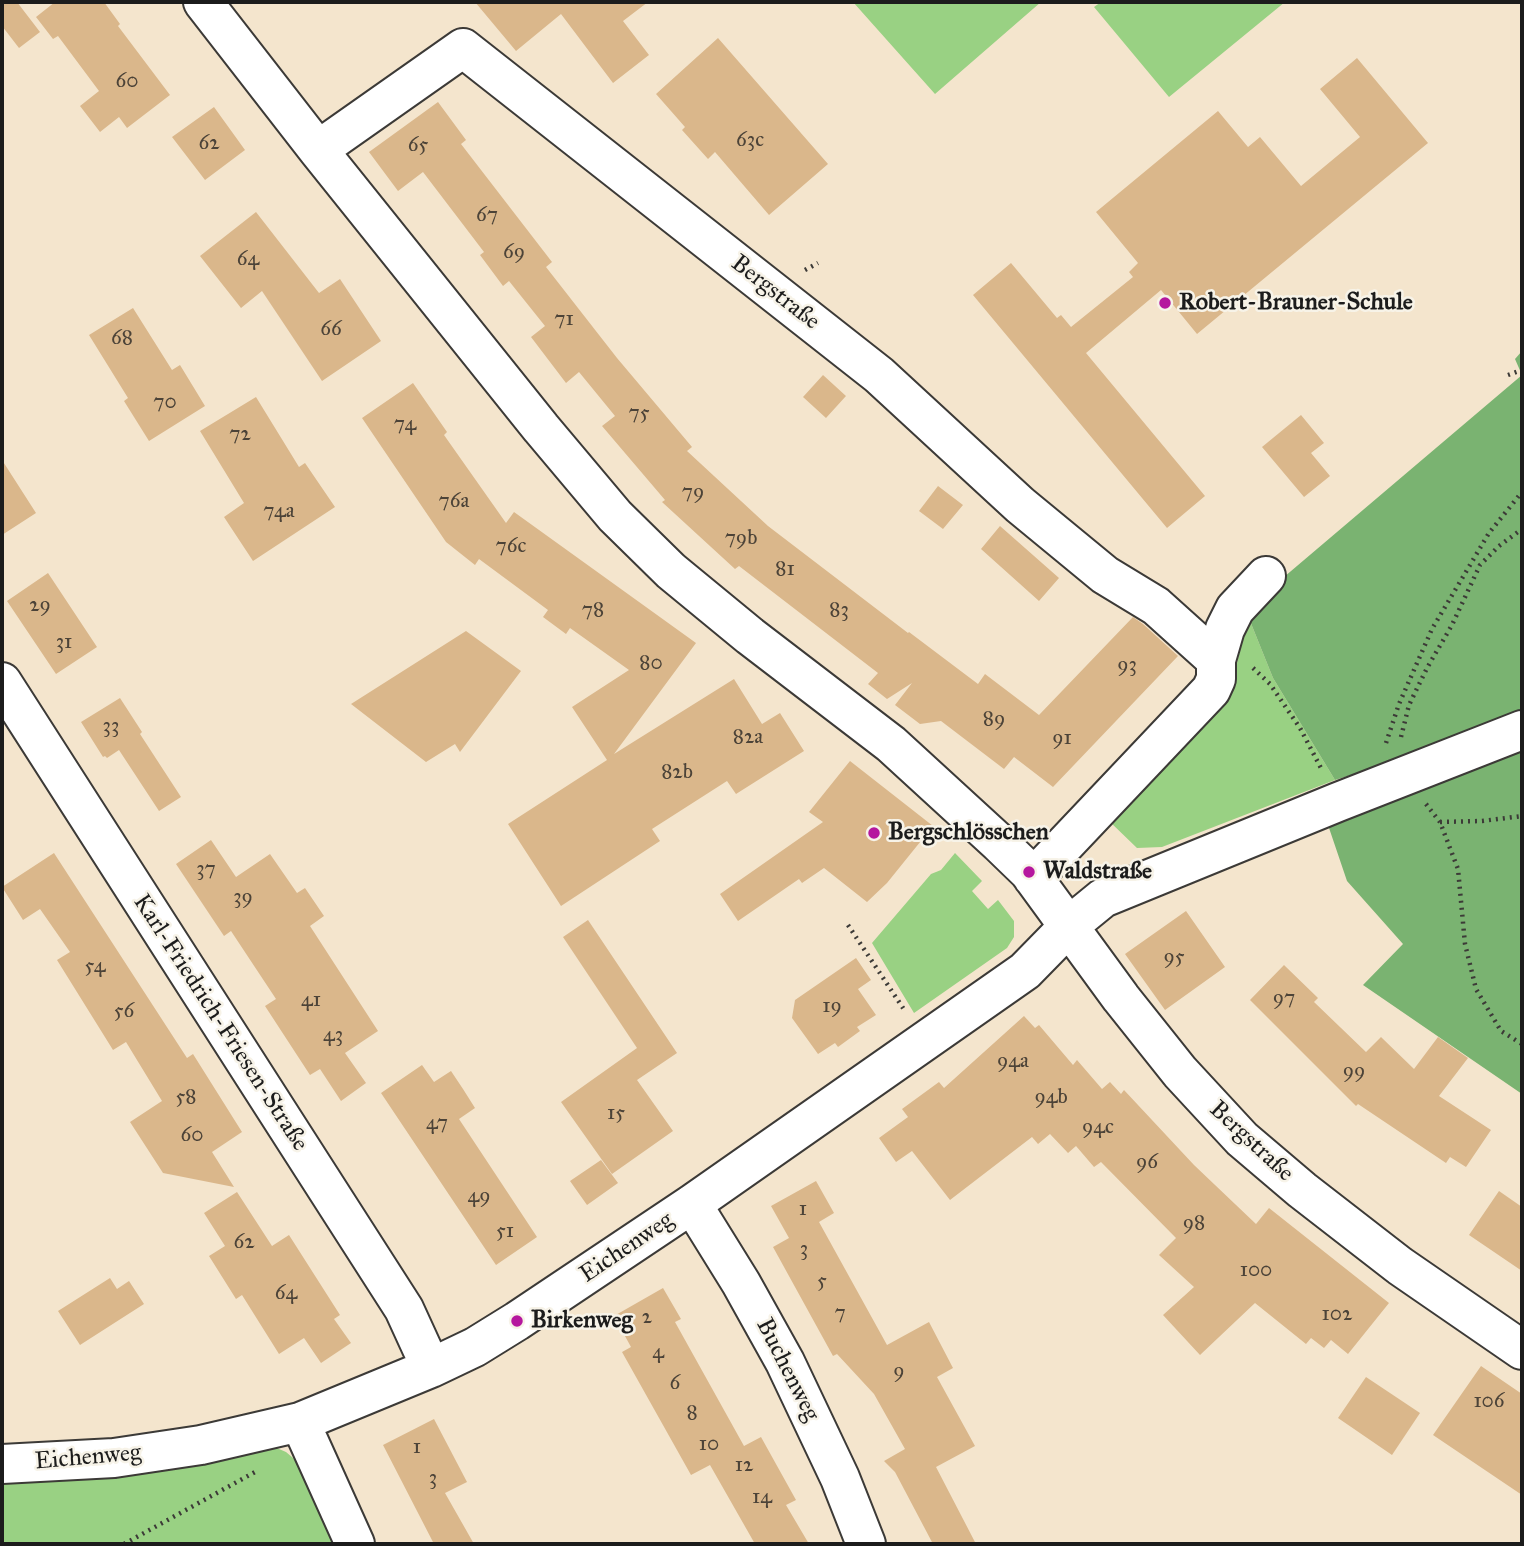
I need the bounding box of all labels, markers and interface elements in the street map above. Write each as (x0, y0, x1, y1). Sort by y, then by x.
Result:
house number: 60 (116, 69, 138, 95)
house number: 63c (736, 128, 764, 154)
house number: 62 (198, 131, 220, 157)
house number: 65 (408, 133, 428, 159)
house number: 67 (476, 203, 498, 229)
house number: 69 (503, 240, 525, 266)
house number: 64 (237, 247, 259, 273)
street label: Bergstraße (725, 249, 825, 337)
place label: Robert-Brauner-Schule (1179, 289, 1413, 317)
marker: Robert-Brauner-Schule (1157, 295, 1173, 311)
house number: 71 (554, 307, 574, 333)
house number: 66 (320, 317, 342, 343)
house number: 68 (111, 326, 133, 352)
house number: 70 (153, 390, 177, 416)
house number: 75 (629, 401, 649, 427)
house number: 74 (394, 412, 416, 438)
house number: 72 (229, 422, 251, 448)
house number: 79 (682, 480, 704, 506)
house number: 76a (439, 489, 469, 515)
house number: 74a (263, 499, 295, 525)
house number: 79b (725, 526, 757, 552)
house number: 76c (496, 534, 526, 560)
house number: 81 (775, 557, 795, 583)
house number: 29 (29, 593, 51, 619)
house number: 78 (582, 598, 604, 624)
house number: 83 (829, 598, 849, 624)
house number: 31 (56, 630, 72, 656)
house number: 80 (639, 651, 663, 677)
house number: 93 (1117, 653, 1137, 679)
house number: 89 (983, 707, 1005, 733)
house number: 33 (103, 714, 119, 740)
house number: 82a (733, 725, 763, 751)
house number: 91 (1052, 726, 1072, 752)
house number: 82b (661, 760, 693, 786)
place label: Bergschlösschen (888, 819, 1049, 847)
marker: Bergschlösschen (866, 825, 882, 841)
house number: 37 (196, 857, 216, 883)
place label: Waldstraße (1043, 858, 1152, 886)
marker: Waldstraße (1021, 864, 1037, 880)
house number: 39 (233, 885, 253, 911)
street label: Karl-Friedrich-Friesen-Straße (126, 889, 314, 1157)
house number: 95 (1163, 945, 1185, 971)
house number: 54 (85, 954, 105, 980)
house number: 97 (1273, 986, 1295, 1012)
house number: 41 (301, 988, 321, 1014)
house number: 19 (822, 994, 842, 1020)
house number: 56 (114, 999, 134, 1025)
house number: 43 (323, 1023, 343, 1049)
house number: 94a (997, 1049, 1029, 1075)
house number: 99 (1343, 1059, 1365, 1085)
house number: 58 (176, 1085, 196, 1111)
house number: 94b (1034, 1085, 1068, 1111)
street label: Bergstraße (1203, 1096, 1299, 1188)
house number: 15 (607, 1101, 625, 1127)
house number: 47 (426, 1111, 448, 1137)
house number: 94c (1082, 1115, 1114, 1141)
house number: 60 (181, 1123, 203, 1149)
house number: 96 (1136, 1150, 1158, 1176)
house number: 49 (468, 1184, 490, 1210)
house number: 1 (799, 1197, 807, 1223)
street label: Eichenweg (575, 1206, 679, 1290)
house number: 98 (1183, 1211, 1205, 1237)
house number: 51 (496, 1219, 514, 1245)
house number: 62 (233, 1230, 255, 1256)
house number: 3 (800, 1237, 808, 1263)
house number: 100 (1240, 1258, 1272, 1284)
house number: 5 (817, 1269, 827, 1295)
house number: 64 (275, 1281, 297, 1307)
house number: 7 (834, 1301, 846, 1327)
house number: 102 (1322, 1302, 1352, 1328)
house number: 2 (642, 1305, 652, 1331)
place label: Birkenweg (531, 1307, 633, 1335)
marker: Birkenweg (509, 1313, 525, 1329)
street label: Buchenweg (749, 1314, 825, 1426)
house number: 4 (652, 1340, 664, 1366)
house number: 9 (893, 1359, 905, 1385)
house number: 6 (670, 1371, 680, 1397)
house number: 106 (1473, 1389, 1505, 1415)
house number: 8 (686, 1401, 698, 1427)
house number: 10 (699, 1432, 719, 1458)
house number: 1 (413, 1435, 421, 1461)
street label: Eichenweg (34, 1439, 142, 1477)
house number: 12 (735, 1453, 753, 1479)
house number: 3 (429, 1466, 437, 1492)
house number: 14 (752, 1485, 772, 1511)

